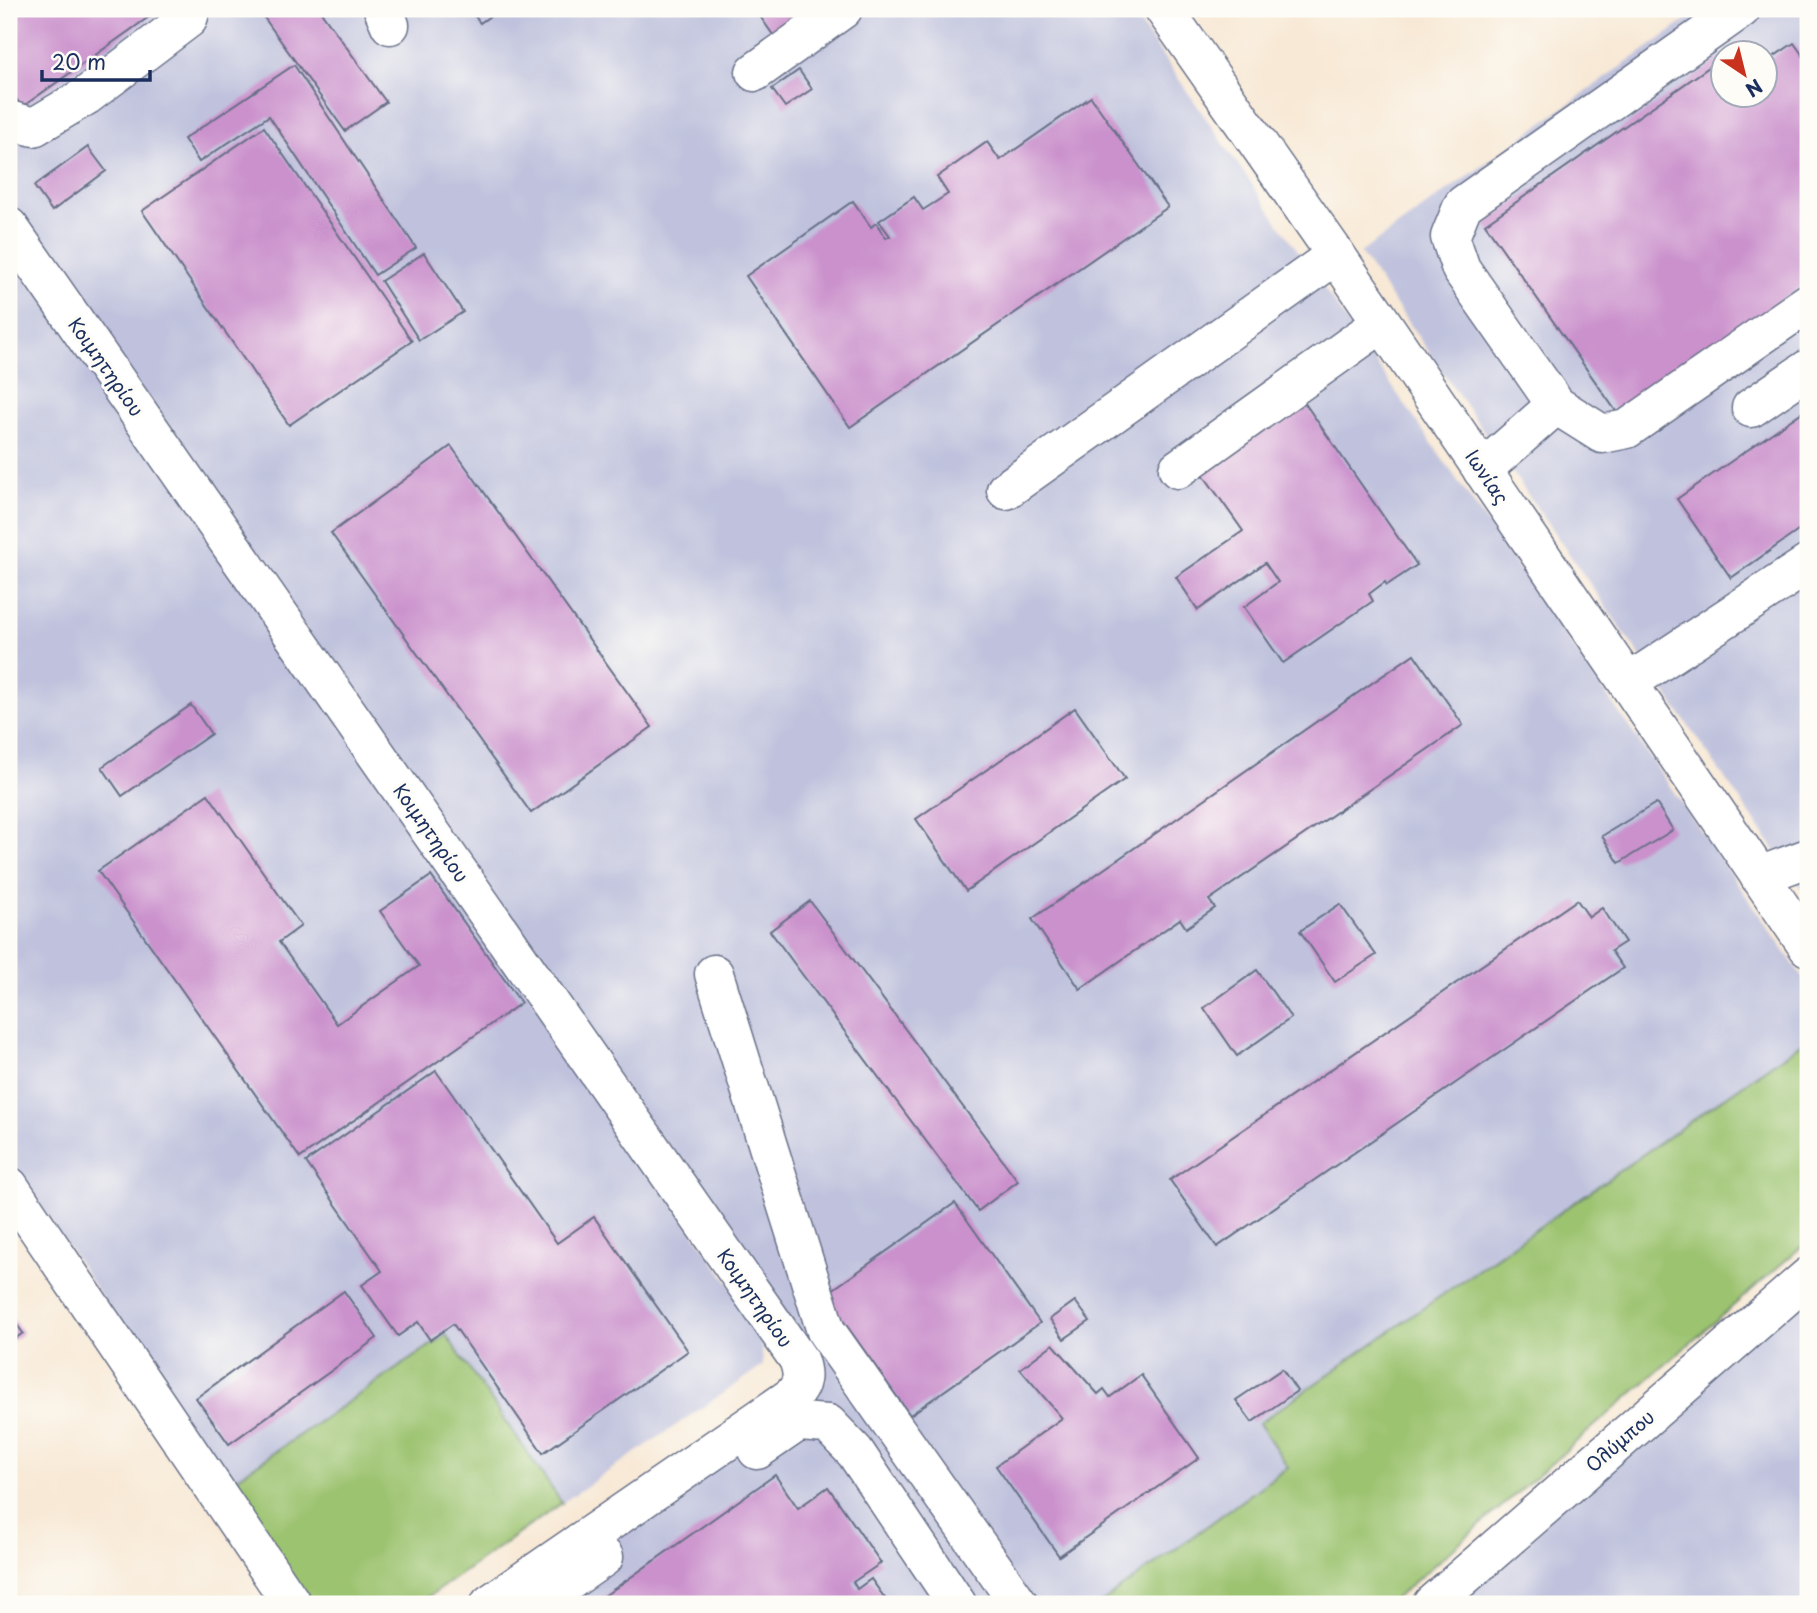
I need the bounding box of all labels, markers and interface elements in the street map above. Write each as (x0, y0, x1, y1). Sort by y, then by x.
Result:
scale bar (42, 38, 150, 82)
north arrow (1708, 38, 1778, 108)
text: 20 m (52, 45, 106, 77)
text: N (1740, 73, 1769, 105)
street label: Κοιμητηρίου (62, 311, 151, 421)
street label: Ιωνίας (1459, 444, 1516, 509)
street label: Κοιμητηρίου (387, 777, 476, 887)
street label: Κοιμητηρίου (711, 1242, 800, 1352)
street label: Ολύμπου (1579, 1402, 1660, 1478)

